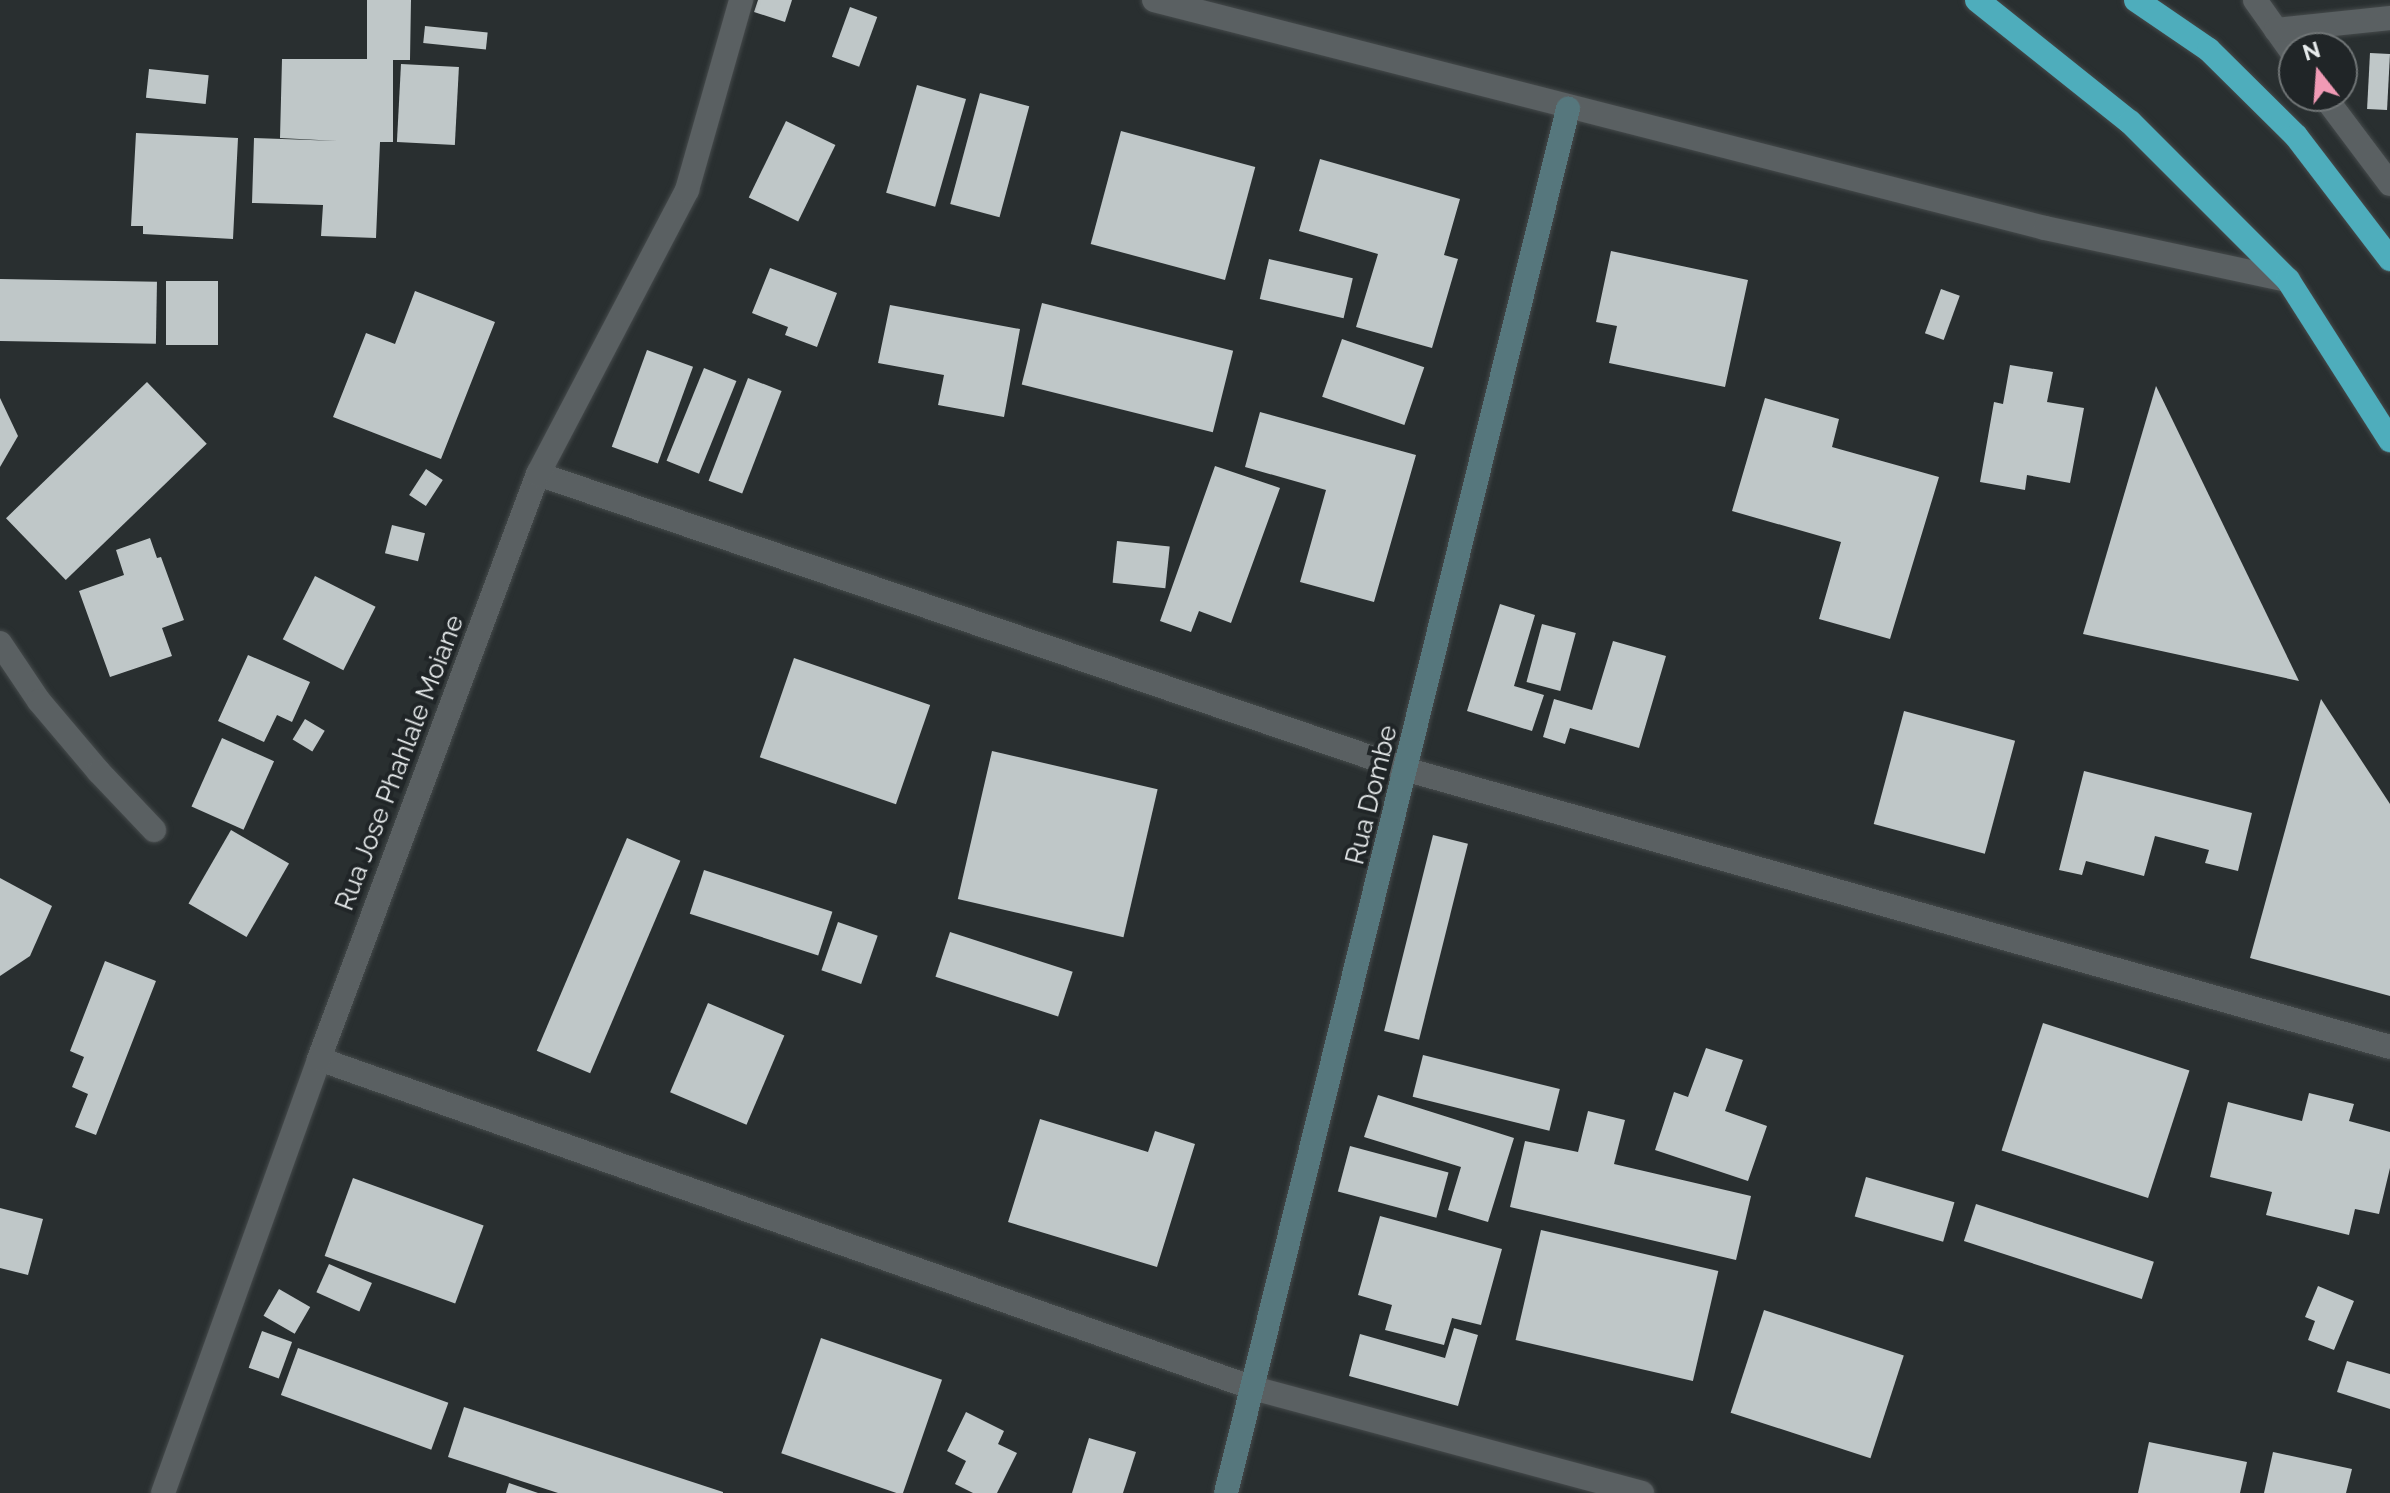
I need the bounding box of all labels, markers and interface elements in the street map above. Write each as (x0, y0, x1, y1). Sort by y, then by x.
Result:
north arrow (2278, 32, 2358, 112)
text: N (2300, 36, 2323, 66)
street label: Rua Jose Phahlale Moiane (329, 611, 471, 915)
street label: Rua Dombe (1340, 722, 1404, 868)

